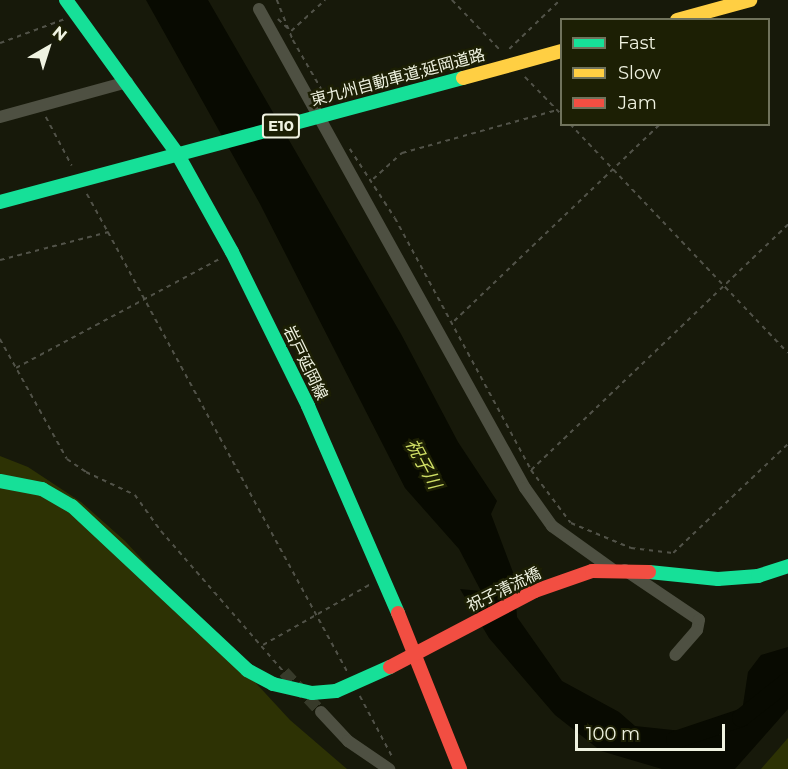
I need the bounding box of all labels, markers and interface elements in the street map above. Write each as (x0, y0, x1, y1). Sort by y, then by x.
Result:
north arrow (18, 18, 78, 78)
legend (560, 18, 770, 126)
text: N (49, 22, 71, 45)
text: Fast (618, 32, 656, 54)
street label: 東九州自動車道;延岡道路 (309, 46, 487, 110)
text: Slow (618, 62, 661, 84)
text: Jam (618, 92, 657, 114)
road number: E10 (262, 114, 300, 138)
street label: 岩戸延岡線 (279, 323, 331, 403)
water label: 祝子川 (401, 435, 445, 493)
street label: 祝子清流橋 (464, 564, 544, 616)
scale bar (578, 712, 728, 750)
text: 100 m (586, 723, 640, 745)

